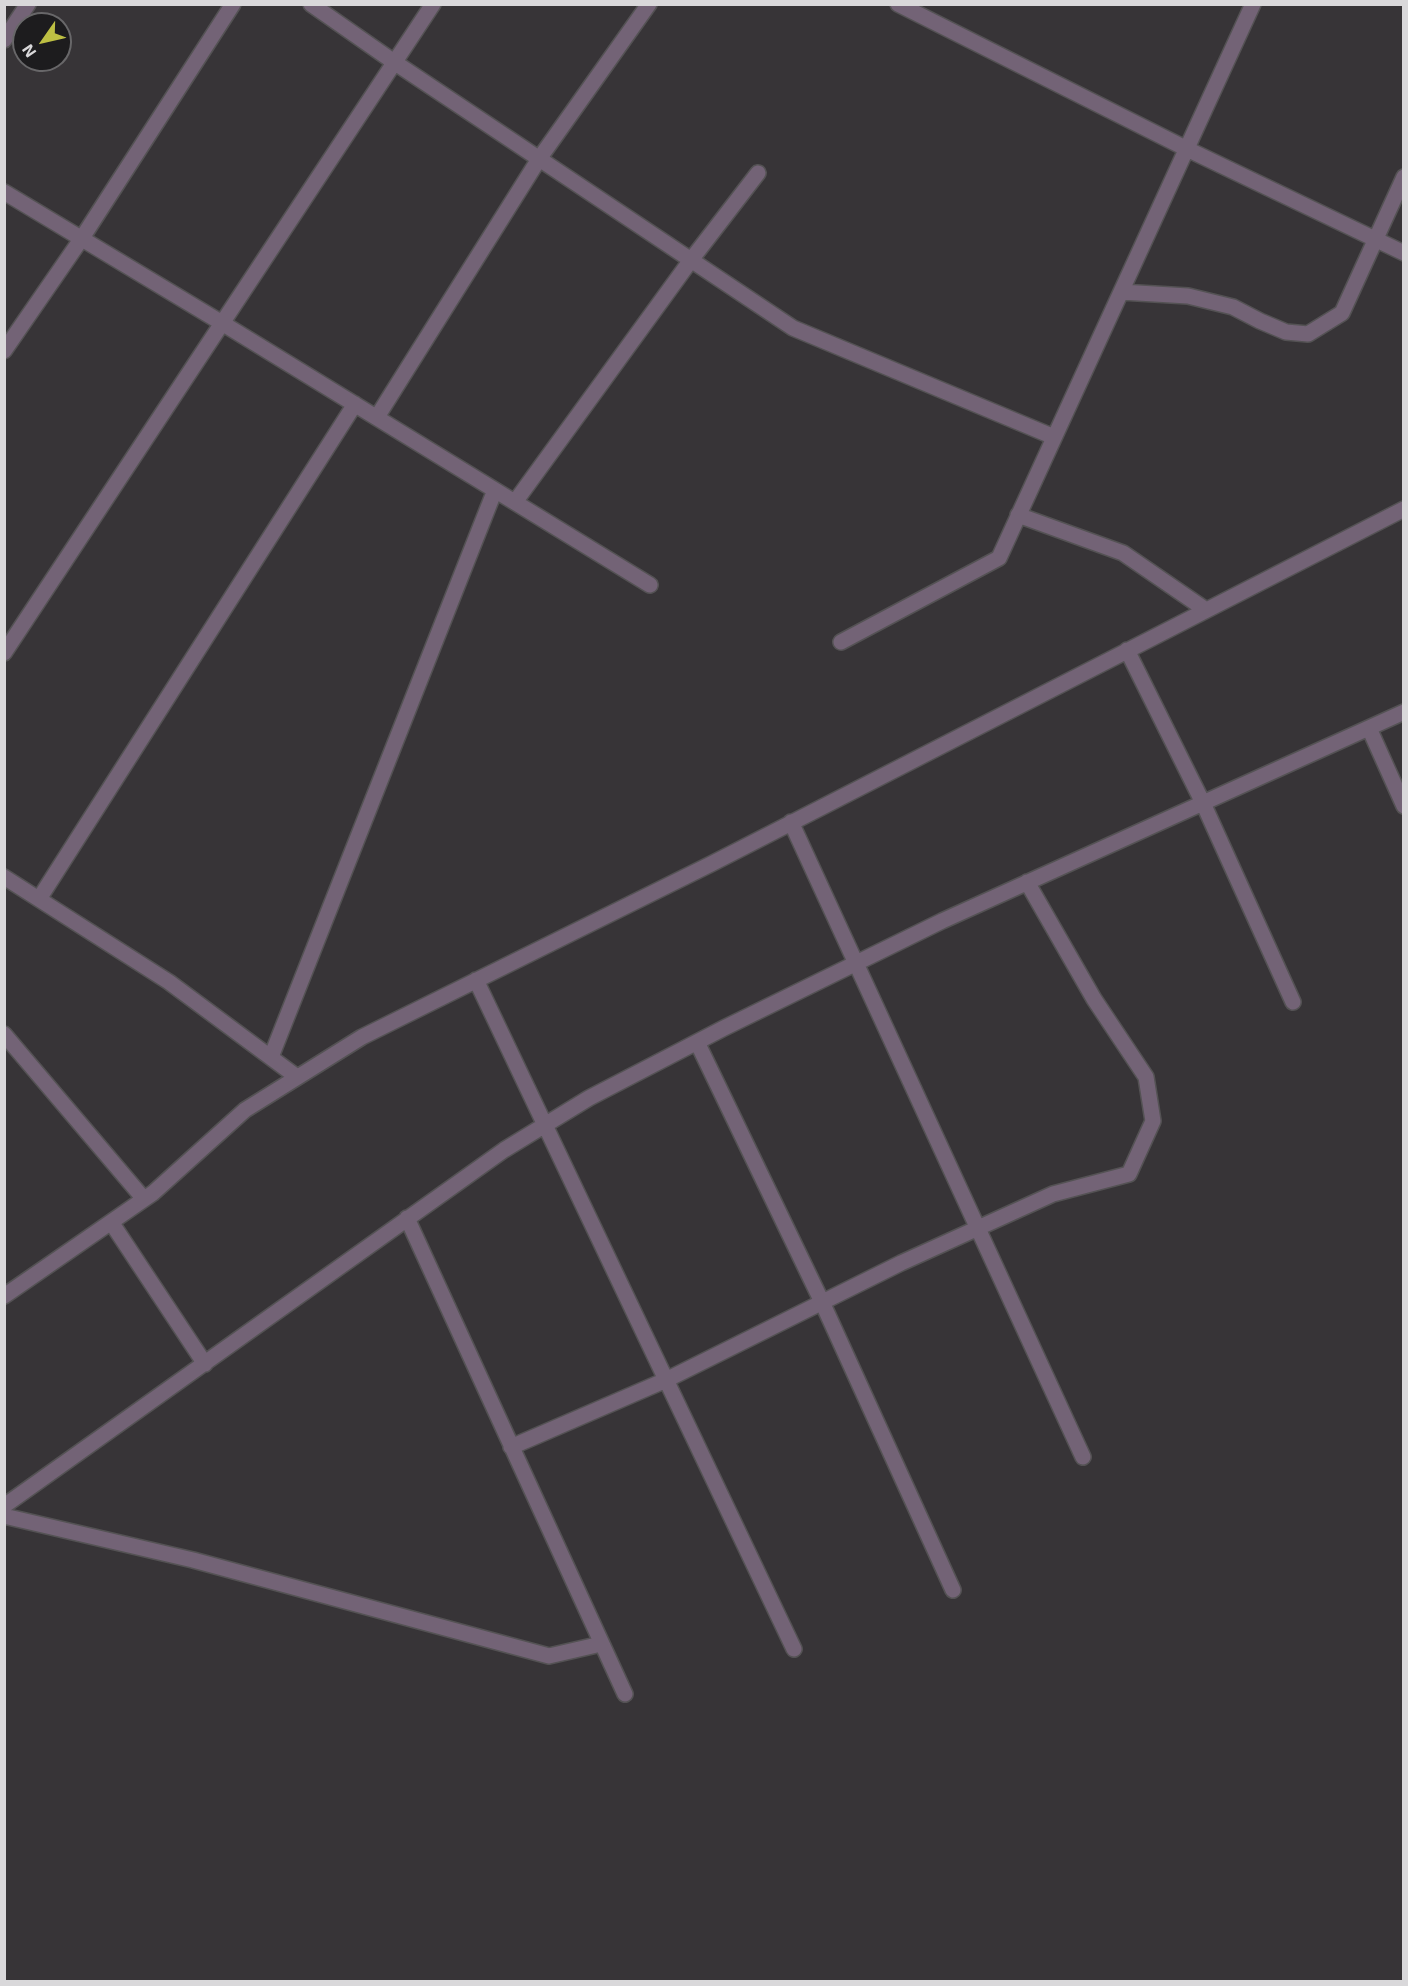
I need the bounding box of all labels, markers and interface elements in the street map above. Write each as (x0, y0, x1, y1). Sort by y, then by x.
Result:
north arrow (12, 12, 72, 72)
text: N (17, 41, 39, 61)

